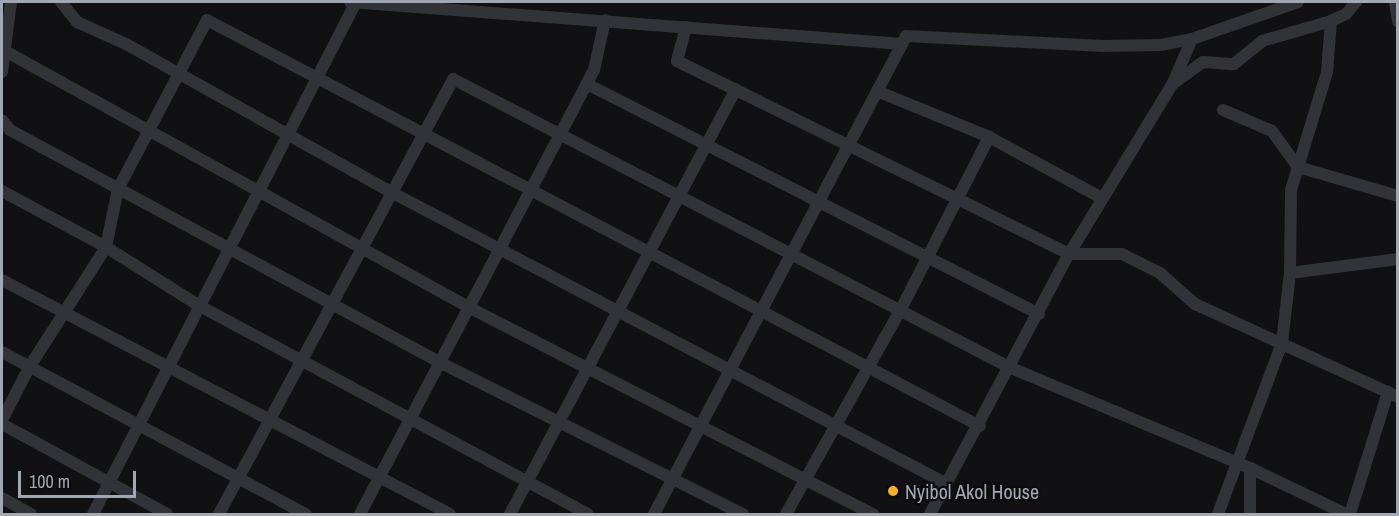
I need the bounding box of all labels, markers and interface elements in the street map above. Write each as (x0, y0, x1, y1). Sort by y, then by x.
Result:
scale bar (21, 459, 140, 497)
text: 100 m (29, 469, 70, 494)
place label: Nyibol Akol House (905, 479, 1040, 503)
marker: Nyibol Akol House (886, 484, 900, 498)

